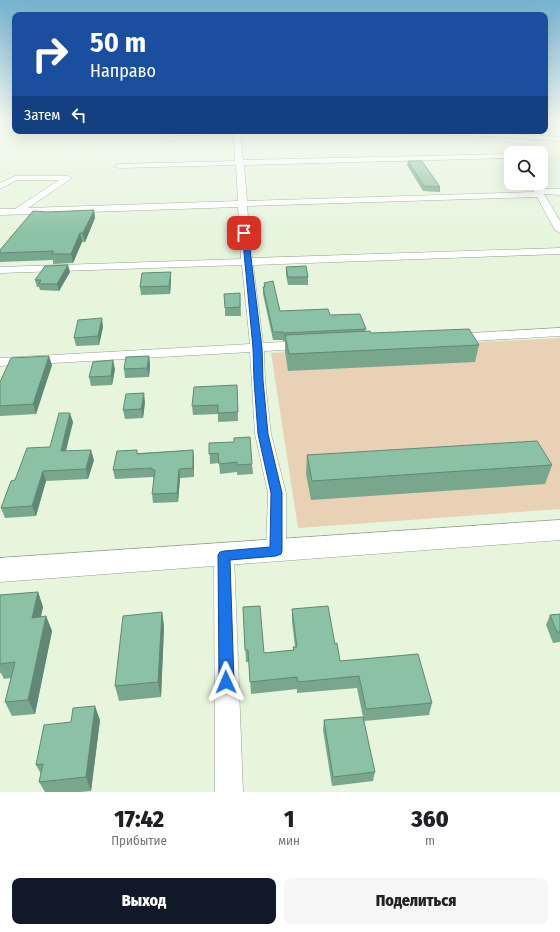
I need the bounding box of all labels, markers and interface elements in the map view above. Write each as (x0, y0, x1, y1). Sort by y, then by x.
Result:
text: 50 m (90, 26, 146, 59)
icon: right (24, 28, 76, 80)
text: Направо (90, 60, 156, 82)
icon: left (68, 104, 90, 126)
text: Затем (24, 106, 60, 124)
map controls (504, 146, 548, 190)
button: search (504, 146, 548, 190)
pin (227, 216, 261, 250)
icon: arrive (233, 222, 255, 244)
position arrow (205, 661, 247, 703)
text: 17:42 (114, 805, 164, 833)
text: 1 (284, 805, 294, 833)
text: 360 (411, 805, 449, 833)
text: Прибытие (111, 833, 167, 848)
text: мин (278, 833, 300, 848)
text: m (425, 833, 435, 848)
button: Выход (12, 878, 276, 924)
button: Поделиться (284, 878, 548, 924)

